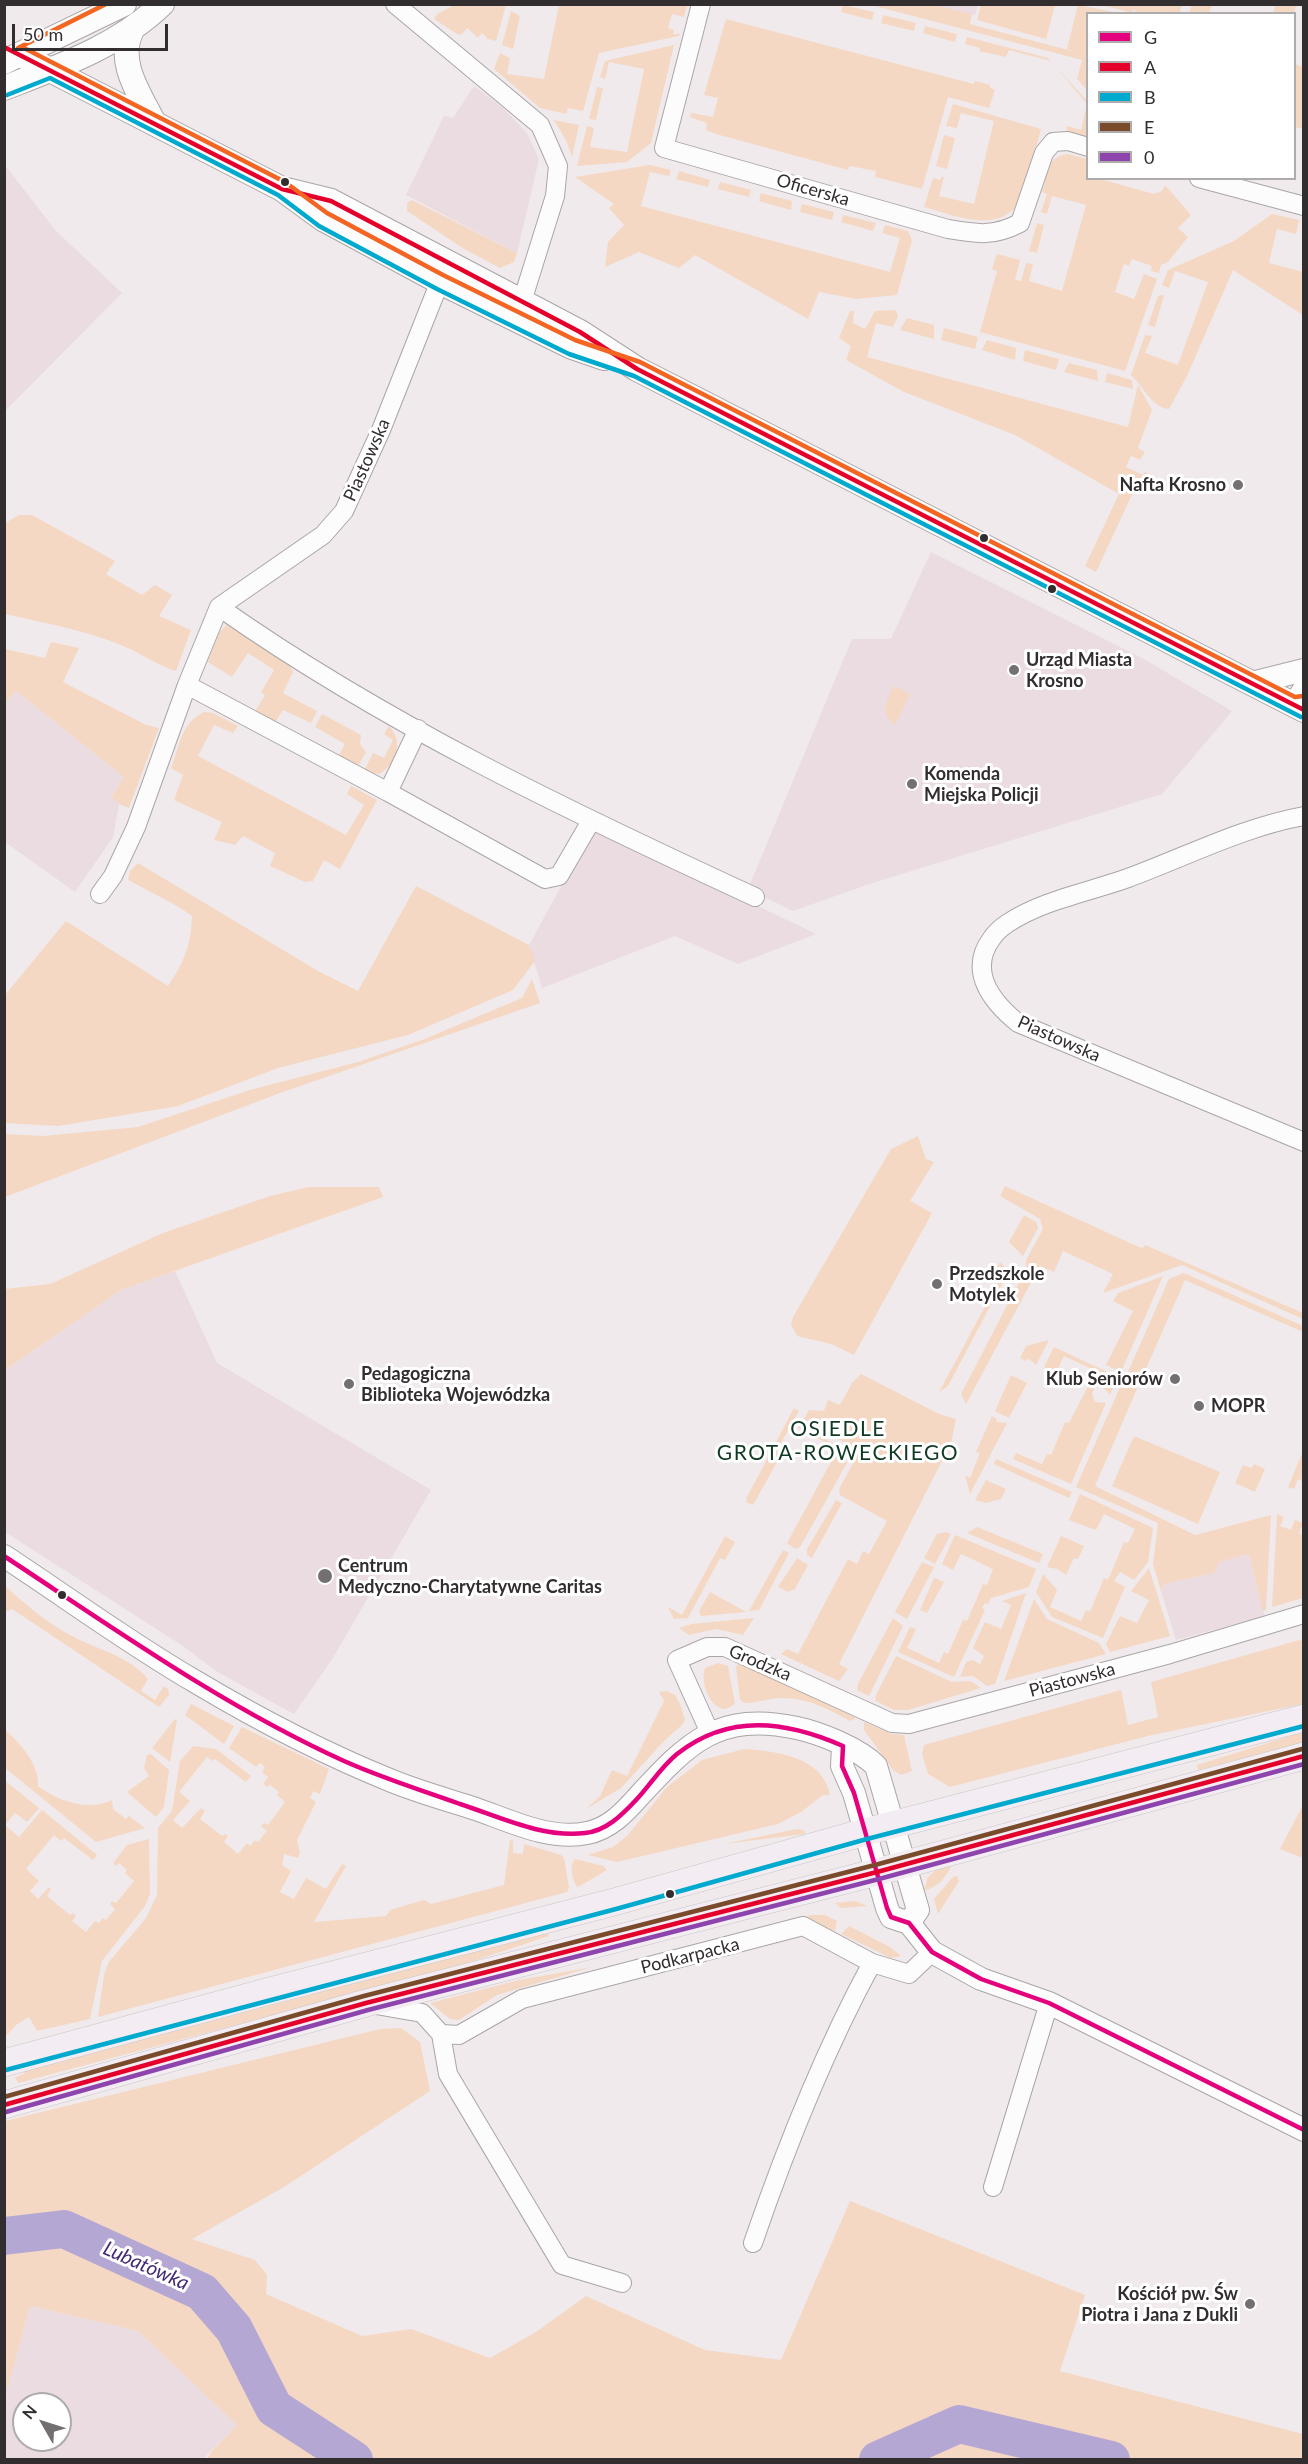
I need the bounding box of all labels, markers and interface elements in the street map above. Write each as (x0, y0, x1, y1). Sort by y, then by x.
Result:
scale bar (15, 12, 171, 50)
legend (1086, 12, 1296, 180)
text: 50 m (23, 23, 63, 45)
text: G (1144, 26, 1157, 48)
text: A (1144, 56, 1156, 78)
text: B (1144, 86, 1156, 108)
text: E (1144, 116, 1154, 138)
text: 0 (1144, 146, 1154, 168)
street label: Oficerska (774, 169, 852, 211)
unlabelled marker (279, 176, 291, 188)
street label: Piastowska (339, 415, 395, 505)
place label: Nafta Krosno (1120, 474, 1226, 496)
marker: Nafta Krosno (1231, 478, 1245, 492)
unlabelled marker (978, 532, 990, 544)
unlabelled marker (1046, 583, 1058, 595)
place label: Urząd Miasta Krosno (1026, 649, 1132, 692)
marker: Urząd Miasta Krosno (1007, 663, 1021, 677)
place label: Komenda Miejska Policji (924, 763, 1039, 806)
marker: Komenda Miejska Policji (905, 777, 919, 791)
street label: Piastowska (1014, 1011, 1104, 1067)
place label: Przedszkole Motylek (949, 1263, 1044, 1306)
marker: Przedszkole Motylek (930, 1277, 944, 1291)
place label: Pedagogiczna Biblioteka Wojewódzka (361, 1363, 550, 1406)
place label: Klub Seniorów (1046, 1368, 1163, 1390)
marker: Klub Seniorów (1168, 1372, 1182, 1386)
marker: Pedagogiczna Biblioteka Wojewódzka (342, 1377, 356, 1391)
place label: MOPR (1211, 1395, 1265, 1417)
marker: MOPR (1192, 1399, 1206, 1413)
district label: OSIEDLE GROTA-ROWECKIEGO (717, 1416, 959, 1466)
place label: Centrum Medyczno-Charytatywne Caritas (338, 1555, 602, 1598)
marker: Centrum Medyczno-Charytatywne Caritas (316, 1567, 334, 1585)
unlabelled marker (56, 1589, 68, 1601)
street label: Grodzka (726, 1640, 794, 1686)
street label: Piastowska (1027, 1658, 1117, 1702)
unlabelled marker (664, 1888, 676, 1900)
street label: Podkarpacka (638, 1933, 742, 1979)
water label: Lubatówka (99, 2236, 193, 2296)
place label: Kościół pw. Św Piotra i Jana z Dukli (1081, 2283, 1238, 2326)
marker: Kościół pw. Św Piotra i Jana z Dukli (1243, 2297, 1257, 2311)
north arrow (12, 2392, 72, 2452)
text: N (18, 2401, 40, 2422)

